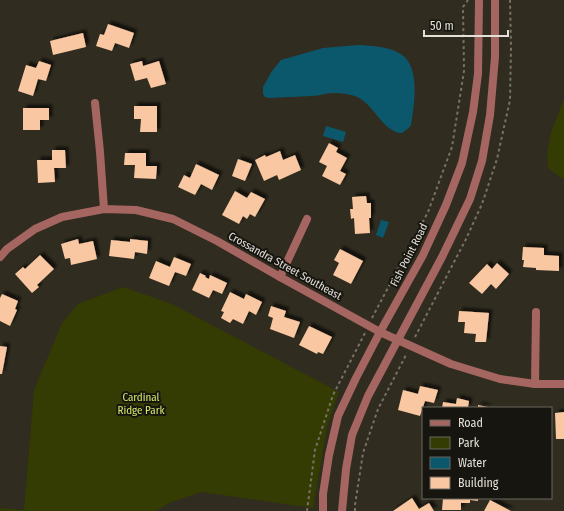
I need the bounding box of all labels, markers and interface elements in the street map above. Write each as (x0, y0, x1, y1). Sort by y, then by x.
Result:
scale bar (424, 12, 508, 38)
text: 50 m (430, 19, 454, 33)
street label: Fish Point Road (388, 221, 430, 289)
street label: Crossandra Street Southeast (226, 229, 344, 303)
park label: Cardinal Ridge Park (117, 391, 165, 417)
legend (422, 407, 552, 499)
text: Road (458, 416, 483, 430)
text: Park (458, 436, 480, 450)
text: Water (458, 456, 487, 470)
text: Building (458, 476, 499, 490)

